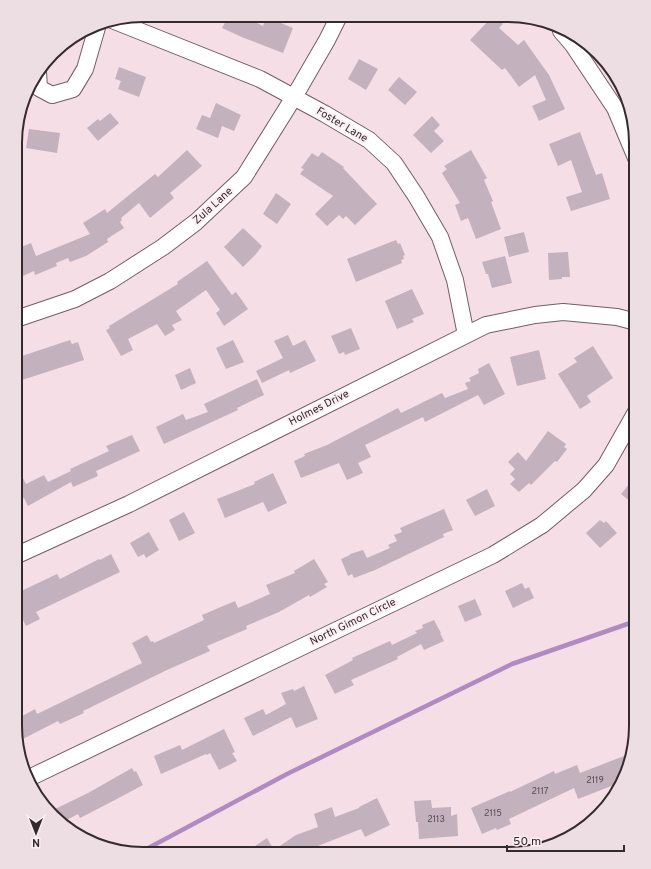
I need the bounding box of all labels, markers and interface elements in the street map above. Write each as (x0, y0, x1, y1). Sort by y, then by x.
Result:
street label: Foster Lane (314, 104, 370, 146)
street label: Zula Lane (190, 184, 236, 228)
street label: Holmes Drive (286, 387, 352, 429)
street label: North Gimon Circle (308, 595, 398, 649)
house number: 2119 (586, 775, 604, 786)
house number: 2117 (532, 786, 549, 797)
house number: 2115 (484, 808, 502, 819)
north arrow (16, 813, 56, 853)
house number: 2113 (427, 814, 445, 825)
scale bar (507, 827, 624, 853)
text: 50 m (513, 834, 541, 850)
text: N (32, 835, 40, 849)

